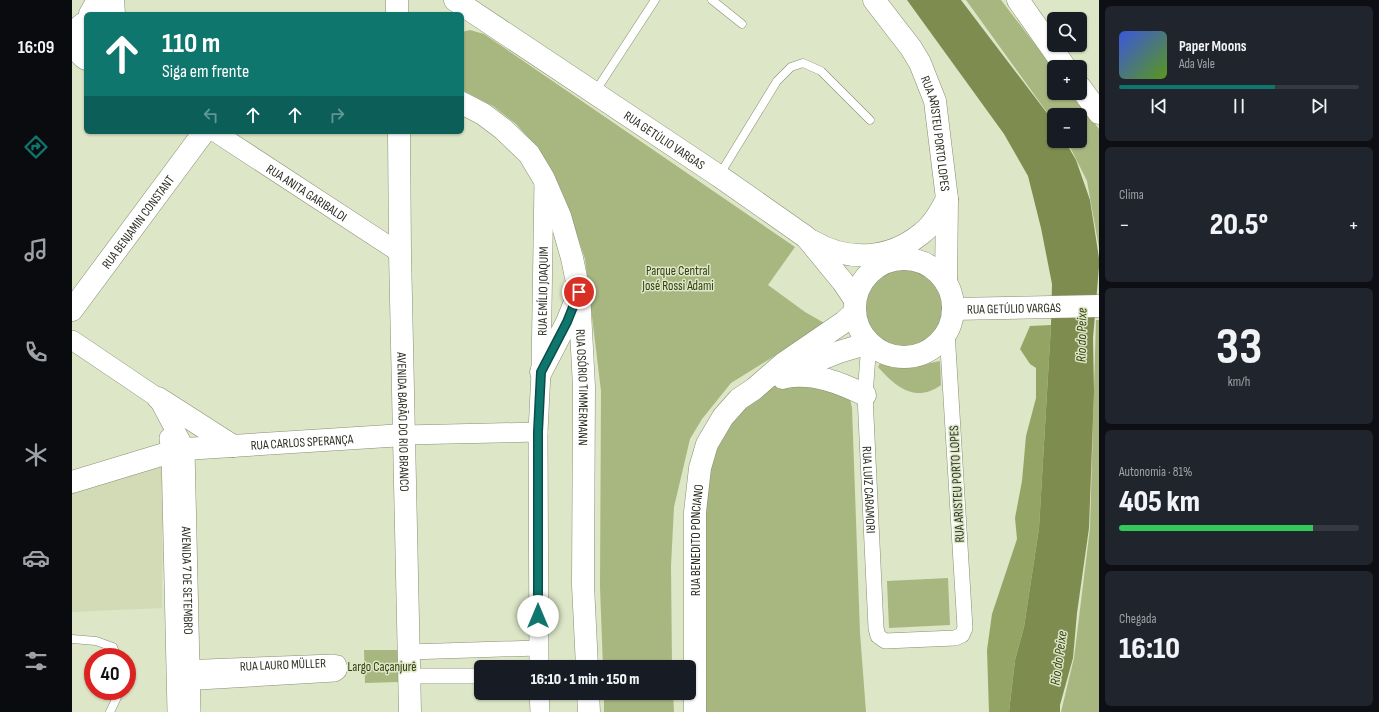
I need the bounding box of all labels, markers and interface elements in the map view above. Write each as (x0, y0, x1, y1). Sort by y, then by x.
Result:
map controls (1047, 12, 1087, 148)
button: search (1047, 12, 1087, 52)
text: 110 m (162, 27, 220, 60)
icon: ahead (96, 28, 148, 80)
text: 16:09 (18, 37, 54, 58)
text: Paper Moons (1179, 37, 1247, 56)
text: Ada Vale (1179, 56, 1215, 72)
button: + (1047, 60, 1087, 100)
text: Siga em frente (162, 61, 249, 82)
street label: RUA ARISTEU PORTO LOPES (917, 74, 953, 193)
icon: previous (1148, 95, 1170, 117)
icon: pause (1228, 95, 1250, 117)
icon: next (1308, 95, 1330, 117)
icon: left (200, 104, 222, 126)
icon: ahead (242, 104, 264, 126)
icon: ahead (284, 104, 306, 126)
icon: right (326, 104, 348, 126)
street label: RUA GETÚLIO VARGAS (621, 108, 708, 174)
button: − (1047, 108, 1087, 148)
icon: directions (22, 133, 50, 161)
street label: RUA ANITA GARIBALDI (263, 161, 350, 225)
street label: RUA BENJAMIN CONSTANT (99, 172, 178, 272)
text: Clima (1119, 187, 1144, 203)
text: 20.5° (1210, 207, 1268, 243)
text: − (1119, 212, 1130, 239)
text: + (1348, 212, 1359, 239)
icon: music (22, 236, 50, 264)
street label: RUA EMÍLIO JOAQUIM (535, 246, 552, 336)
park label: Parque Central José Rossi Adami (641, 263, 714, 294)
pin (562, 275, 596, 309)
icon: arrive (568, 281, 590, 303)
street label: RUA GETÚLIO VARGAS (967, 300, 1062, 318)
water label: Rio do Peixe (1073, 307, 1090, 362)
text: 33 (1216, 316, 1262, 379)
street label: RUA OSÓRIO TIMMERMANN (572, 329, 591, 446)
icon: phone (22, 338, 50, 366)
street label: AVENIDA BARÃO DO RIO BRANCO (393, 351, 412, 492)
text: km/h (1228, 374, 1250, 390)
street label: RUA ARISTEU PORTO LOPES (946, 424, 968, 543)
street label: RUA CARLOS SPERANÇA (250, 431, 354, 454)
icon: climate (22, 441, 50, 469)
street label: RUA LUIZ CARAMORI (858, 446, 879, 534)
text: Autonomia · 81% (1119, 464, 1192, 480)
street label: RUA BENEDITO PONCIANO (688, 483, 707, 596)
text: 405 km (1119, 484, 1200, 520)
street label: AVENIDA 7 DE SETEMBRO (178, 525, 196, 635)
icon: car (22, 544, 50, 572)
position arrow (517, 595, 559, 637)
text: Chegada (1119, 611, 1157, 627)
water label: Rio do Peixe (1046, 629, 1071, 686)
text: 16:10 (1119, 631, 1180, 667)
icon: filters (22, 647, 50, 675)
speed limit sign: 40 (84, 648, 136, 700)
street label: RUA LAURO MÜLLER (239, 655, 326, 675)
park label: Largo Caçanjurê (348, 659, 417, 675)
text: 16:10 · 1 min · 150 m (531, 670, 639, 689)

